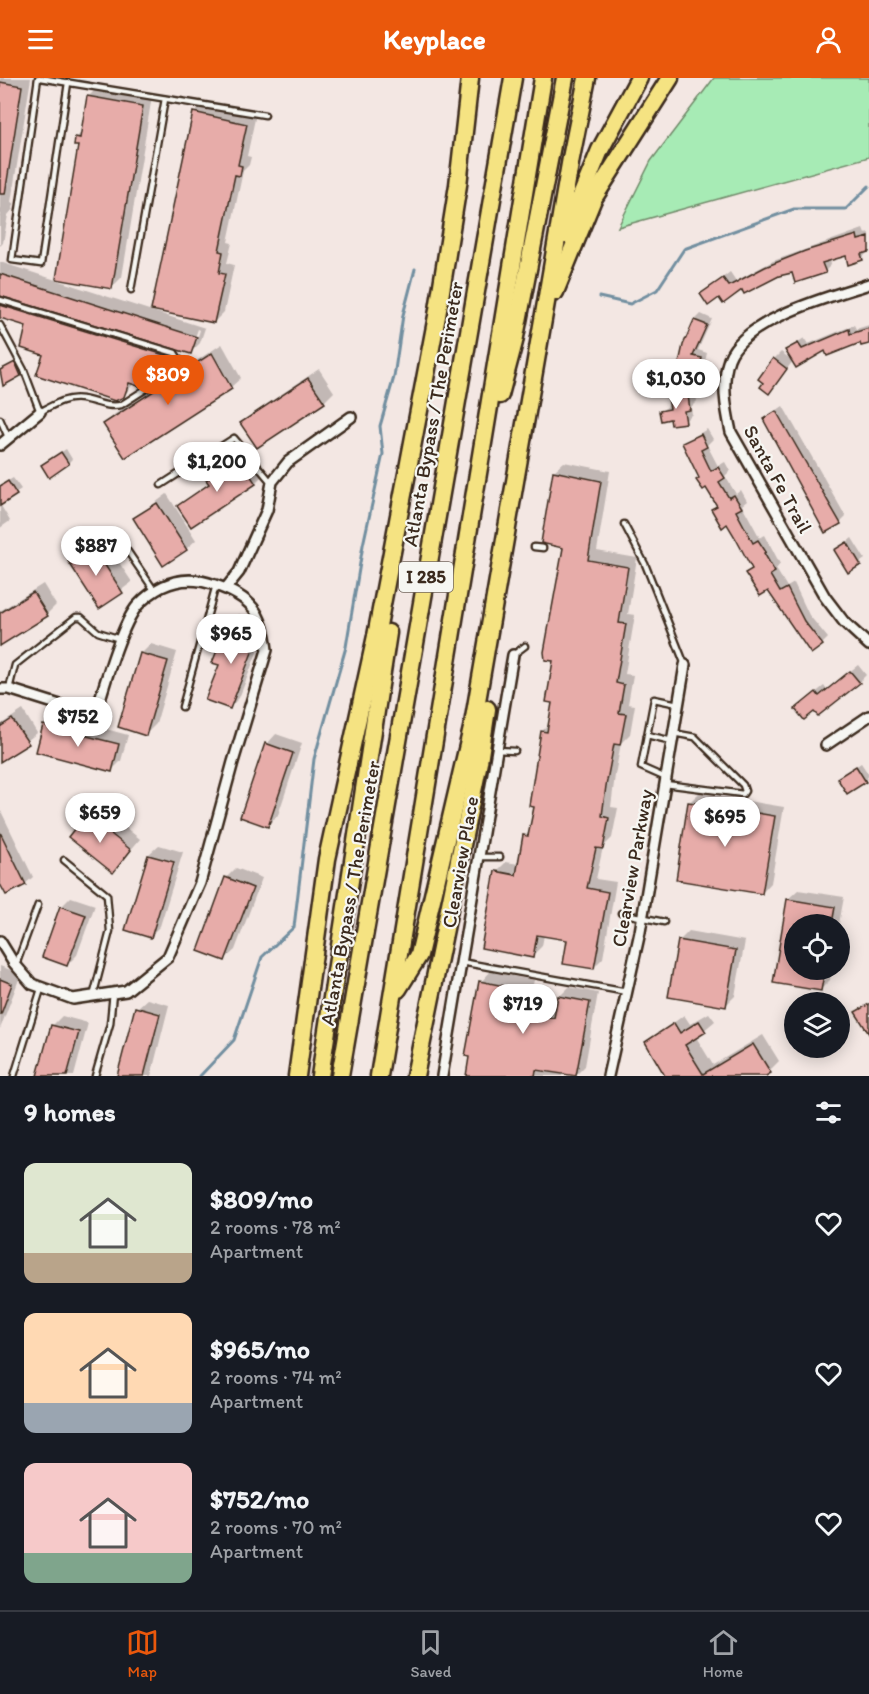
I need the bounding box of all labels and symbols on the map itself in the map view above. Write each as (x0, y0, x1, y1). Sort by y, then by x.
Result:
street label: Atlanta Bypass / The Perimeter (398, 279, 468, 548)
pin: $809 (132, 355, 204, 406)
pin: $1,030 (627, 359, 725, 410)
street label: Santa Fe Trail (739, 421, 818, 537)
pin: $1,200 (168, 442, 266, 493)
pin: $887 (60, 526, 132, 577)
road number: I 285 (399, 562, 453, 592)
pin: $965 (195, 614, 267, 665)
pin: $752 (42, 697, 114, 748)
street label: Atlanta Bypass / The Perimeter (315, 758, 385, 1027)
street label: Clearview Parkway (606, 787, 658, 949)
pin: $659 (64, 793, 136, 844)
street label: Clearview Place (437, 794, 483, 930)
pin: $695 (689, 797, 761, 848)
pin: $719 (487, 984, 559, 1035)

